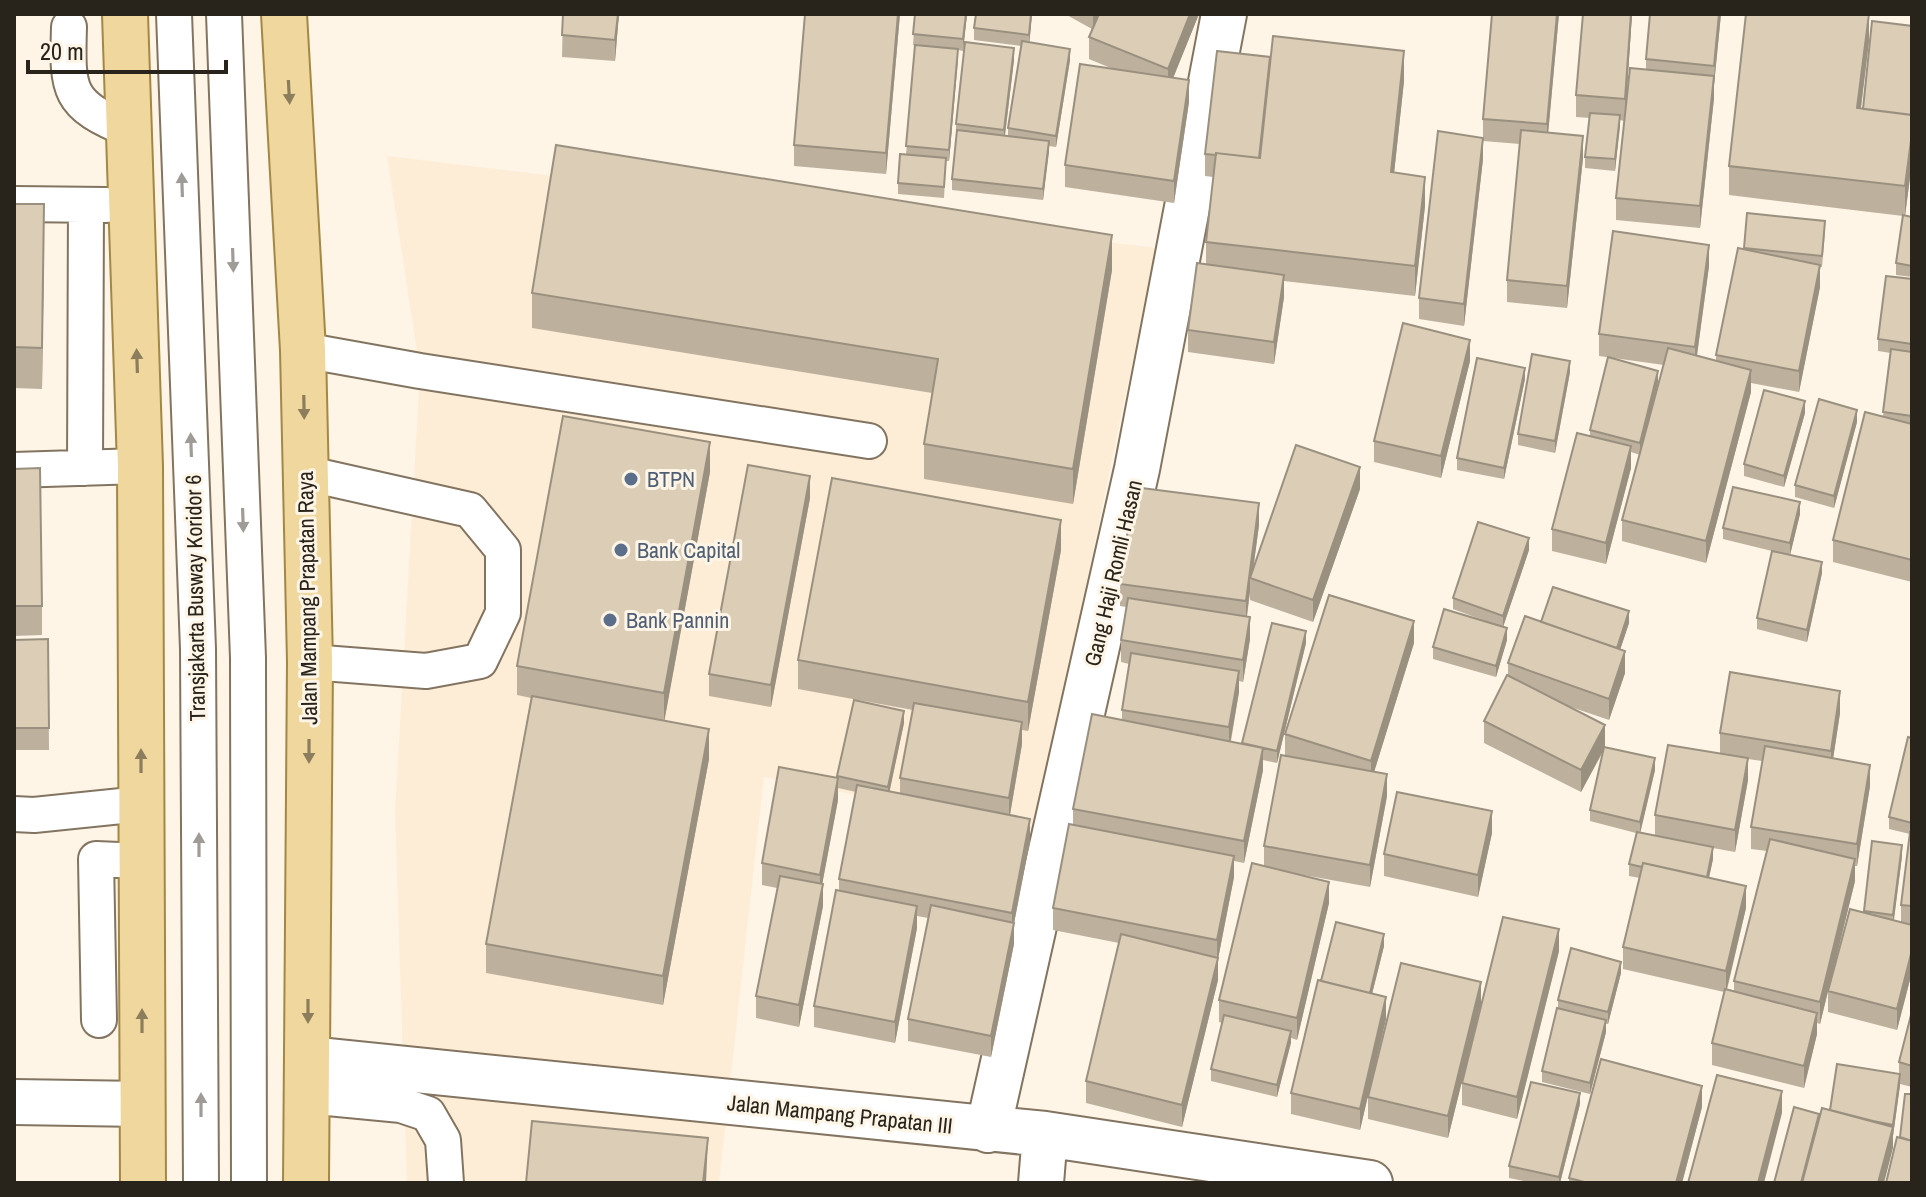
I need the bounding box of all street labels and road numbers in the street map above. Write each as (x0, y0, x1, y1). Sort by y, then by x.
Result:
street label: Jalan Mampang Prapatan Raya (290, 471, 324, 725)
street label: Transjakarta Busway Koridor 6 (178, 474, 212, 722)
street label: Gang Haji Romli Hasan (1077, 477, 1149, 669)
street label: Jalan Mampang Prapatan III (726, 1087, 954, 1141)

